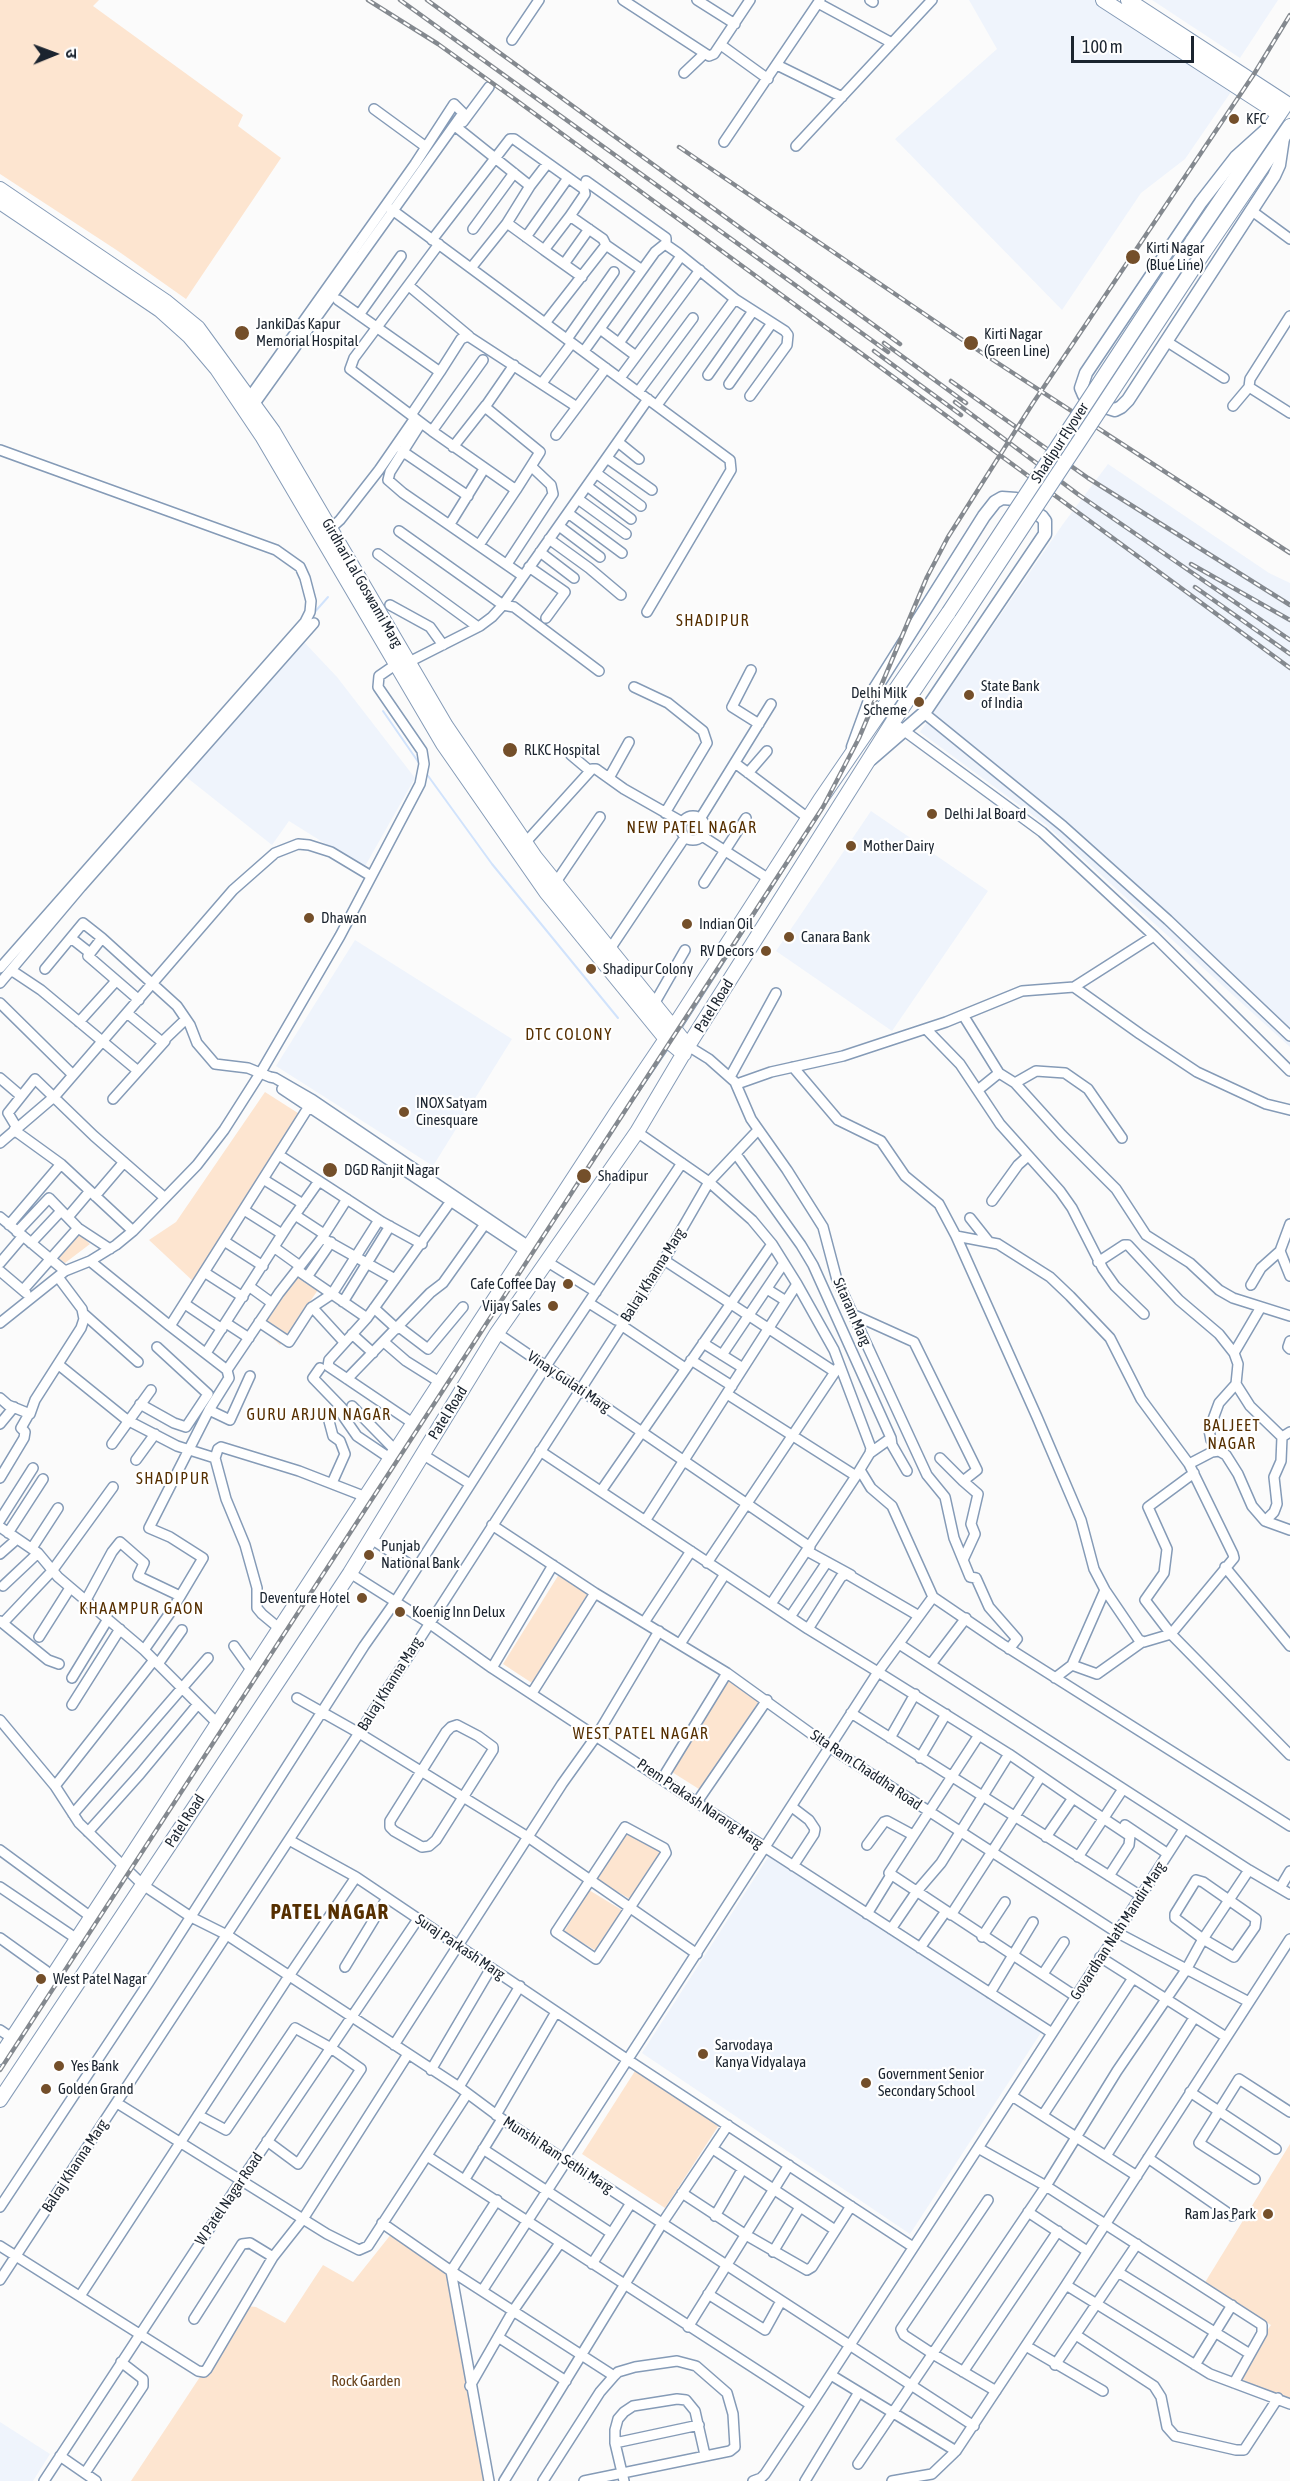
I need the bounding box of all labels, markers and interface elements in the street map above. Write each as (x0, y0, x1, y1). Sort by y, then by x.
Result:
north arrow (24, 24, 84, 84)
scale bar (1074, 24, 1197, 62)
text: 100 m (1082, 36, 1123, 57)
text: उ (63, 49, 81, 59)
place label: KFC (1246, 110, 1266, 128)
marker: KFC (1227, 112, 1241, 126)
place label: Kirti Nagar (Blue Line) (1146, 239, 1204, 274)
marker: Kirti Nagar (Blue Line) (1124, 248, 1142, 266)
place label: JankiDas Kapur Memorial Hospital (256, 315, 358, 350)
marker: JankiDas Kapur Memorial Hospital (233, 324, 251, 342)
place label: Kirti Nagar (Green Line) (984, 325, 1050, 360)
marker: Kirti Nagar (Green Line) (962, 334, 980, 352)
street label: Shadipur Flyover (1027, 400, 1093, 486)
street label: Girdhari Lal Goswami Marg (318, 515, 406, 651)
district label: SHADIPUR (676, 611, 750, 631)
place label: State Bank of India (981, 677, 1040, 712)
place label: Delhi Milk Scheme (851, 684, 907, 719)
marker: State Bank of India (962, 688, 976, 702)
marker: Delhi Milk Scheme (912, 695, 926, 709)
marker: RLKC Hospital (501, 741, 519, 759)
place label: RLKC Hospital (524, 741, 600, 759)
place label: Delhi Jal Board (944, 805, 1026, 823)
marker: Delhi Jal Board (925, 807, 939, 821)
district label: NEW PATEL NAGAR (627, 818, 757, 838)
place label: Mother Dairy (863, 837, 934, 855)
marker: Mother Dairy (844, 839, 858, 853)
place label: Dhawan (321, 909, 367, 927)
marker: Dhawan (302, 911, 316, 925)
place label: Indian Oil (699, 915, 753, 933)
marker: Indian Oil (680, 917, 694, 931)
place label: Canara Bank (801, 928, 870, 946)
marker: Canara Bank (782, 930, 796, 944)
place label: RV Decors (700, 942, 754, 960)
marker: RV Decors (759, 944, 773, 958)
place label: Shadipur Colony (603, 960, 693, 978)
marker: Shadipur Colony (584, 962, 598, 976)
street label: Patel Road (691, 976, 737, 1036)
district label: DTC COLONY (525, 1025, 613, 1045)
place label: INOX Satyam Cinesquare (416, 1094, 487, 1129)
marker: INOX Satyam Cinesquare (397, 1105, 411, 1119)
marker: DGD Ranjit Nagar (321, 1161, 339, 1179)
place label: DGD Ranjit Nagar (344, 1161, 439, 1179)
marker: Shadipur (575, 1167, 593, 1185)
place label: Shadipur (598, 1167, 648, 1185)
street label: Balraj Khanna Marg (617, 1225, 689, 1325)
place label: Cafe Coffee Day (470, 1275, 556, 1293)
street label: Sitaram Marg (829, 1275, 875, 1349)
marker: Cafe Coffee Day (561, 1277, 575, 1291)
place label: Vijay Sales (482, 1297, 541, 1315)
marker: Vijay Sales (546, 1299, 560, 1313)
street label: Vinay Gulati Marg (524, 1348, 614, 1416)
street label: Patel Road (425, 1383, 471, 1443)
district label: GURU ARJUN NAGAR (246, 1405, 392, 1425)
district label: BALJEET NAGAR (1203, 1416, 1261, 1454)
district label: SHADIPUR (136, 1469, 210, 1489)
place label: Punjab National Bank (381, 1537, 460, 1572)
marker: Punjab National Bank (362, 1548, 376, 1562)
place label: Deventure Hotel (259, 1589, 350, 1607)
marker: Deventure Hotel (355, 1591, 369, 1605)
district label: KHAAMPUR GAON (79, 1599, 205, 1619)
place label: Koenig Inn Delux (412, 1603, 505, 1621)
marker: Koenig Inn Delux (393, 1605, 407, 1619)
street label: Balraj Khanna Marg (354, 1634, 426, 1734)
district label: WEST PATEL NAGAR (573, 1724, 709, 1744)
street label: Sita Ram Chaddha Road (807, 1726, 925, 1814)
street label: Prem Prakash Narang Marg (634, 1755, 766, 1853)
street label: Patel Road (161, 1791, 209, 1851)
street label: Govardhan Nath Mandir Marg (1067, 1858, 1169, 2004)
district label: PATEL NAGAR (270, 1899, 390, 1925)
street label: Suraj Parkash Marg (412, 1910, 508, 1984)
place label: West Patel Nagar (53, 1970, 146, 1988)
marker: West Patel Nagar (34, 1972, 48, 1986)
place label: Sarvodaya Kanya Vidyalaya (715, 2036, 806, 2071)
marker: Sarvodaya Kanya Vidyalaya (696, 2047, 710, 2061)
place label: Yes Bank (71, 2057, 119, 2075)
marker: Yes Bank (52, 2059, 66, 2073)
place label: Government Senior Secondary School (878, 2065, 984, 2100)
marker: Government Senior Secondary School (859, 2076, 873, 2090)
place label: Golden Grand (58, 2080, 134, 2098)
marker: Golden Grand (39, 2082, 53, 2096)
street label: Munshi Ram Sethi Marg (500, 2113, 616, 2197)
street label: Balraj Khanna Marg (38, 2116, 112, 2216)
street label: W Patel Nagar Road (191, 2149, 267, 2249)
place label: Ram Jas Park (1184, 2205, 1256, 2223)
marker: Ram Jas Park (1261, 2207, 1275, 2221)
park label: Rock Garden (331, 2372, 401, 2390)

